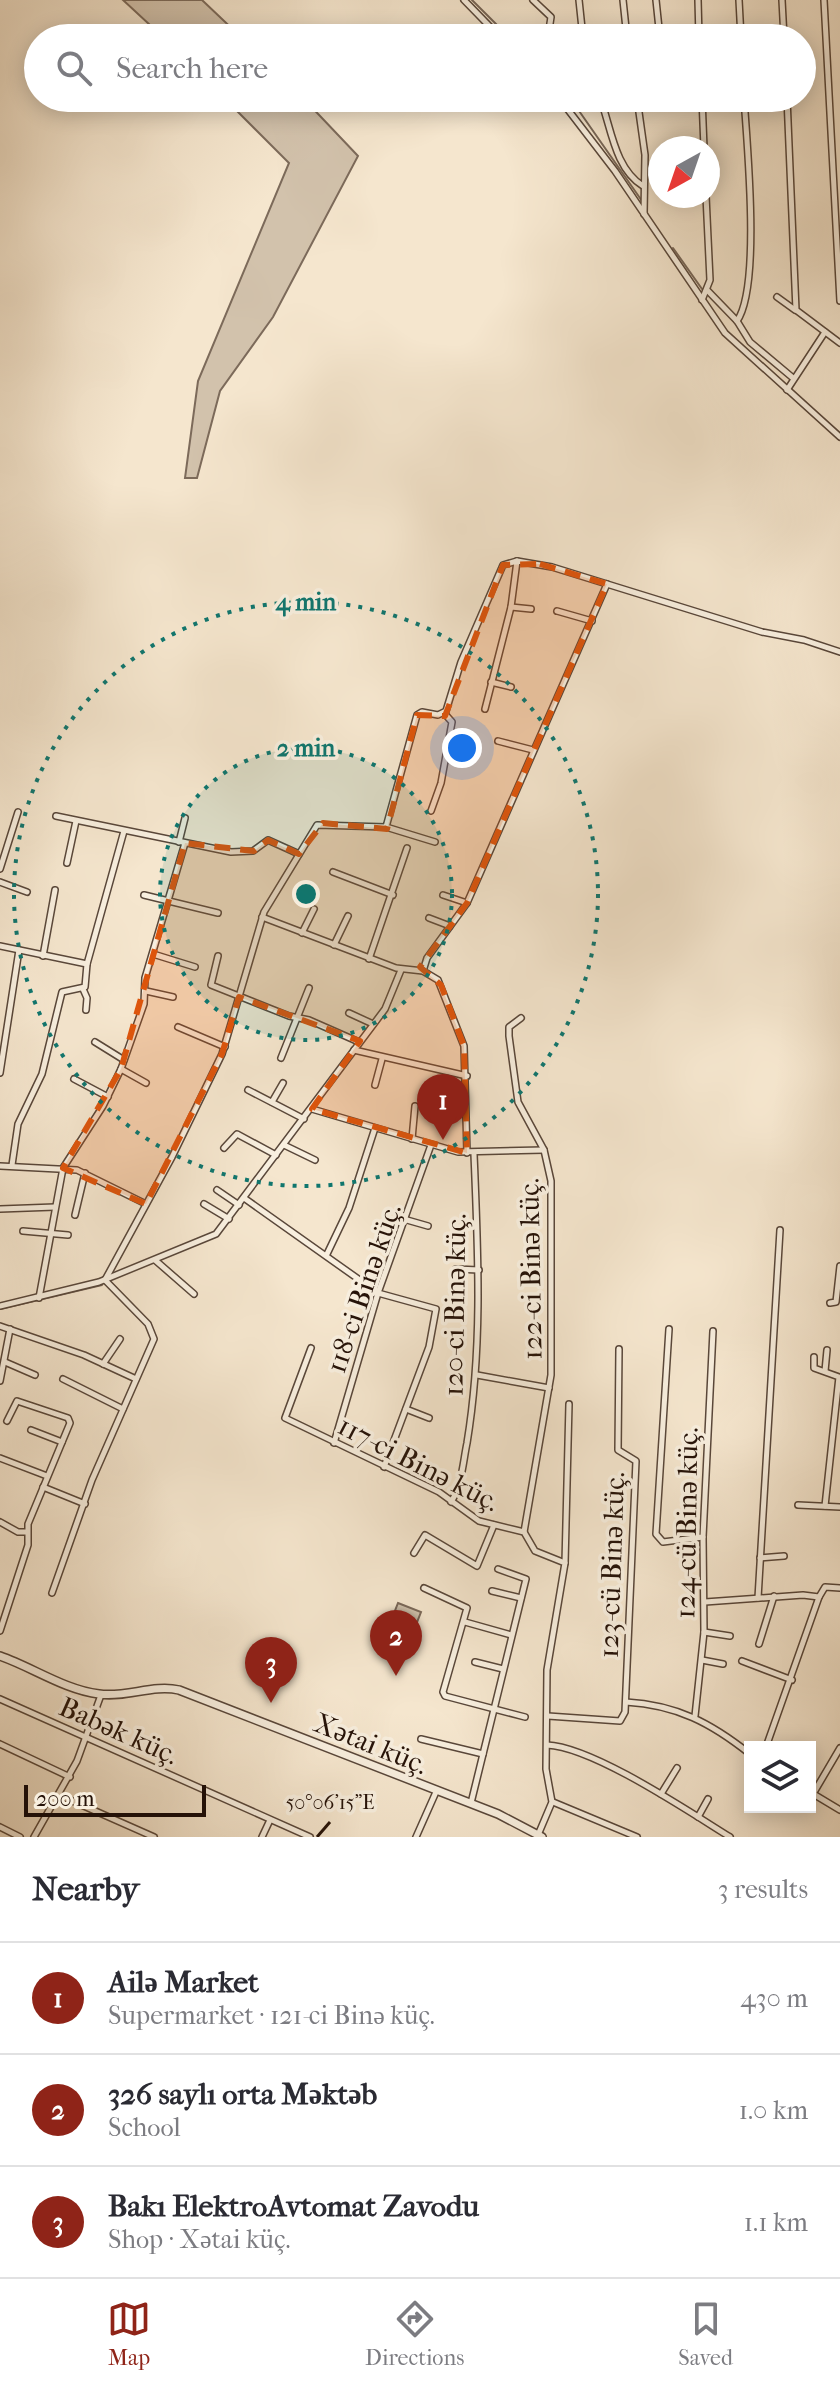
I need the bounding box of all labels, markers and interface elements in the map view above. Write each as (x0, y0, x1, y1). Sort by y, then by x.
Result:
search box (24, 24, 816, 112)
icon: search (52, 46, 96, 90)
text: Search here (116, 51, 268, 86)
north arrow (648, 136, 720, 208)
text: 4 min (275, 588, 337, 617)
your location (442, 728, 482, 768)
text: 2 min (277, 734, 336, 762)
centre of rings (292, 880, 320, 908)
pin: 1 (417, 1074, 469, 1140)
street label: 122-ci Binə küç. (512, 1178, 549, 1360)
street label: 118-ci Binə küç. (319, 1199, 408, 1377)
street label: 120-ci Binə küç. (436, 1213, 473, 1397)
street label: 117-ci Binə küç. (333, 1409, 505, 1518)
street label: 124-cü Binə küç. (668, 1427, 705, 1619)
street label: 123-cü Binə küç. (592, 1471, 631, 1659)
pin: 2 (370, 1610, 422, 1676)
pin: 3 (245, 1637, 297, 1703)
street label: Babək küç. (54, 1690, 183, 1771)
street label: Xətai küç. (309, 1706, 432, 1781)
map controls (744, 1741, 816, 1813)
button: layers (744, 1741, 816, 1813)
scale bar (24, 1781, 206, 1817)
text: 200 m (36, 1786, 95, 1812)
text: 50°06'15"E (286, 1791, 374, 1814)
text: Nearby (32, 1869, 139, 1909)
text: 3 results (718, 1874, 808, 1905)
text: Ailә Market (108, 1965, 259, 2000)
text: 1 (53, 1983, 63, 2014)
text: 430 m (740, 1983, 808, 2014)
text: Supermarket · 121-ci Binə küç. (108, 2000, 435, 2031)
text: 326 saylı orta Məktəb (108, 2077, 377, 2112)
text: 2 (51, 2095, 65, 2126)
text: 1.0 km (739, 2095, 808, 2126)
text: School (108, 2112, 181, 2143)
text: Bakı ElektroAvtomat Zavodu (108, 2189, 479, 2224)
text: 3 (53, 2207, 63, 2238)
text: 1.1 km (744, 2207, 808, 2238)
text: Shop · Xətai küç. (108, 2224, 291, 2255)
tab: Map (107, 2297, 151, 2371)
tab: Directions (365, 2297, 464, 2371)
tab: Saved (678, 2297, 733, 2371)

